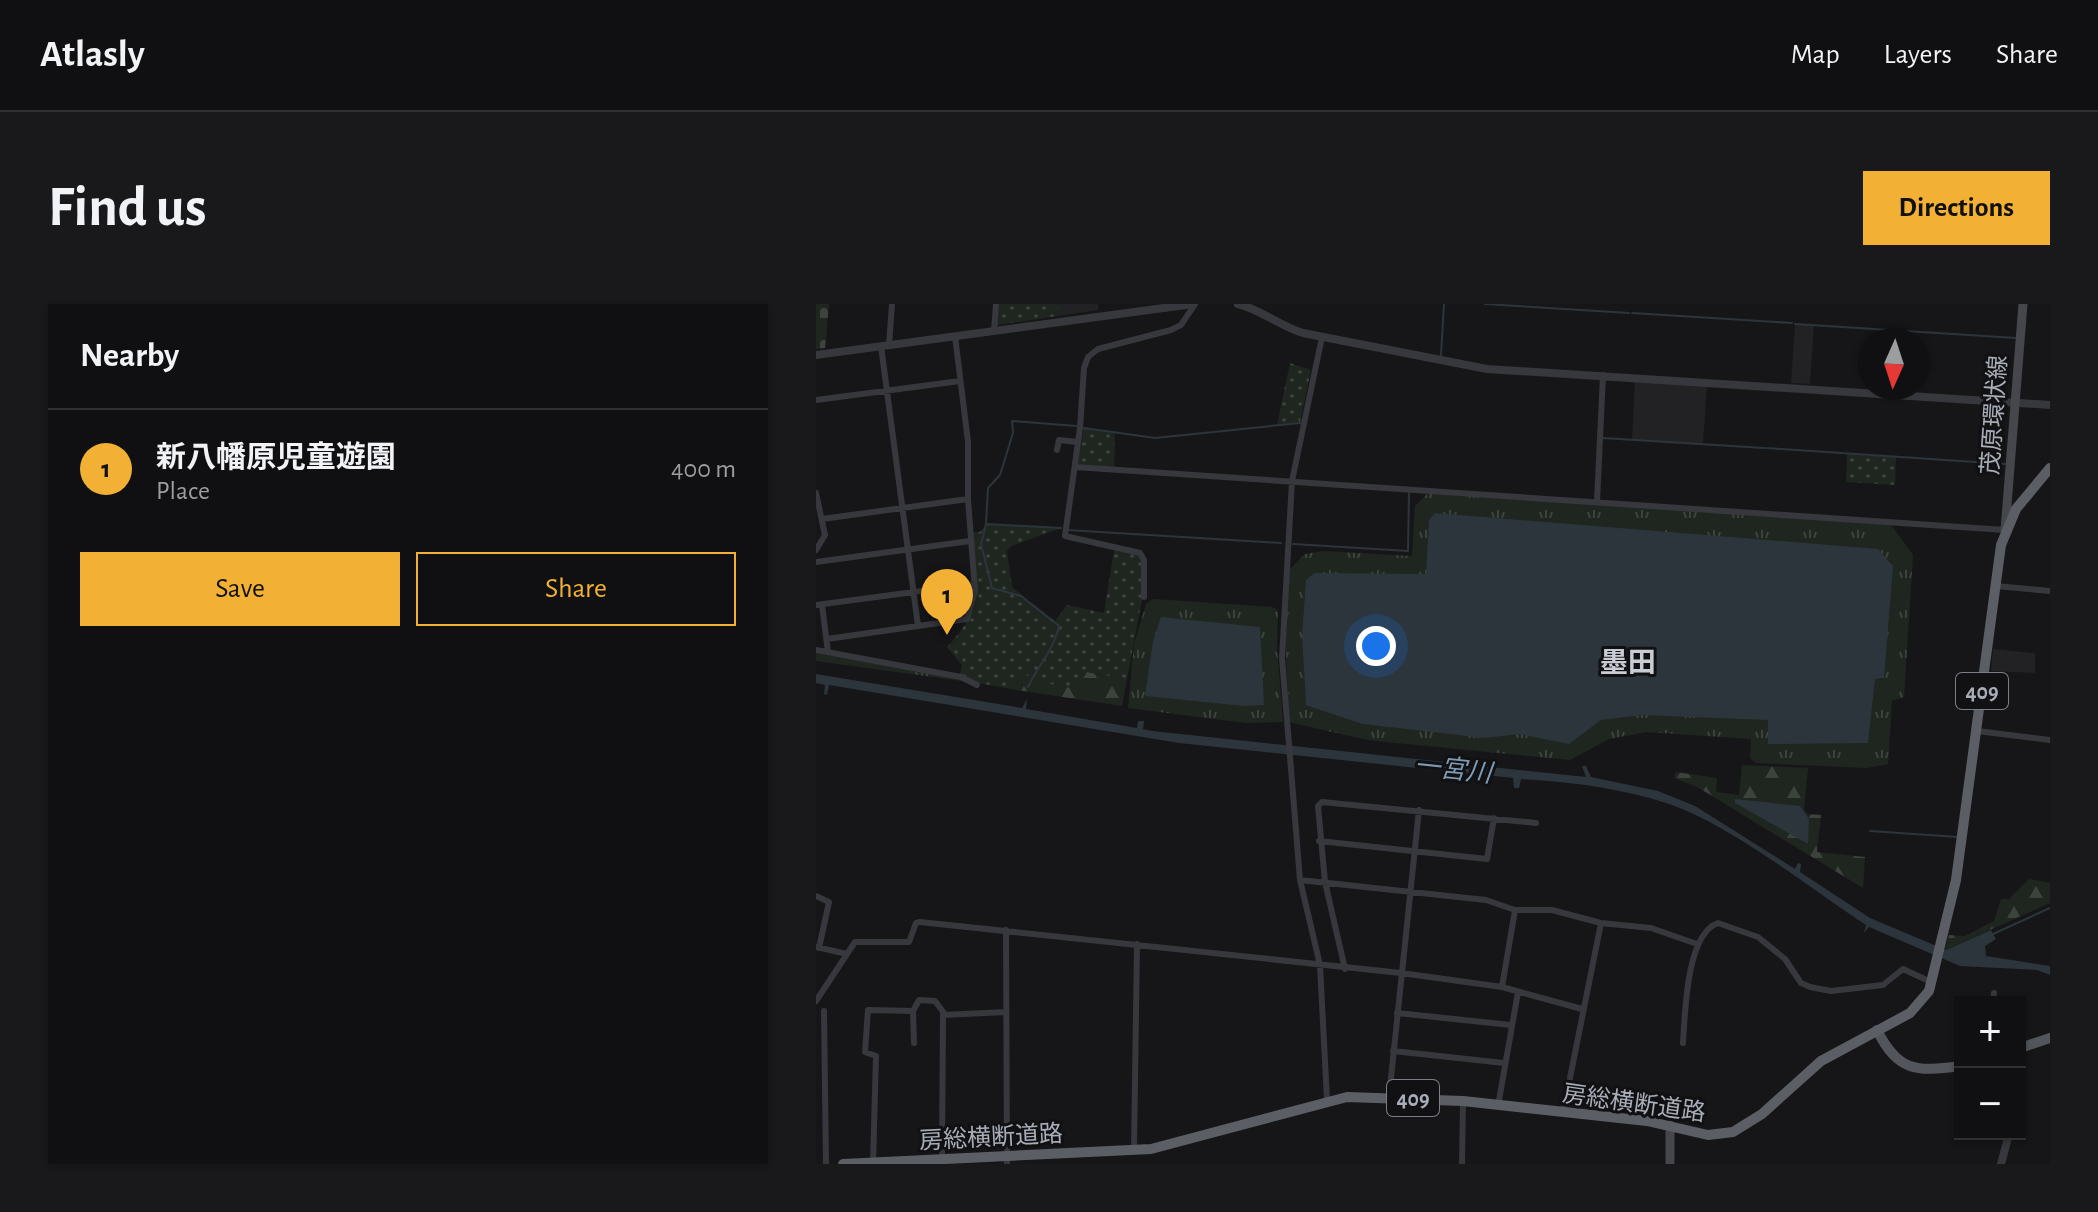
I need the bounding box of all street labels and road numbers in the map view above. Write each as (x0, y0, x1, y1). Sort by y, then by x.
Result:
street label: 茂原環状線 (1977, 354, 2011, 476)
road number: 409 (1956, 673, 2008, 709)
road number: 409 (1387, 1080, 1439, 1116)
street label: 房総横断道路 (1561, 1080, 1707, 1126)
street label: 房総横断道路 (918, 1120, 1064, 1154)

